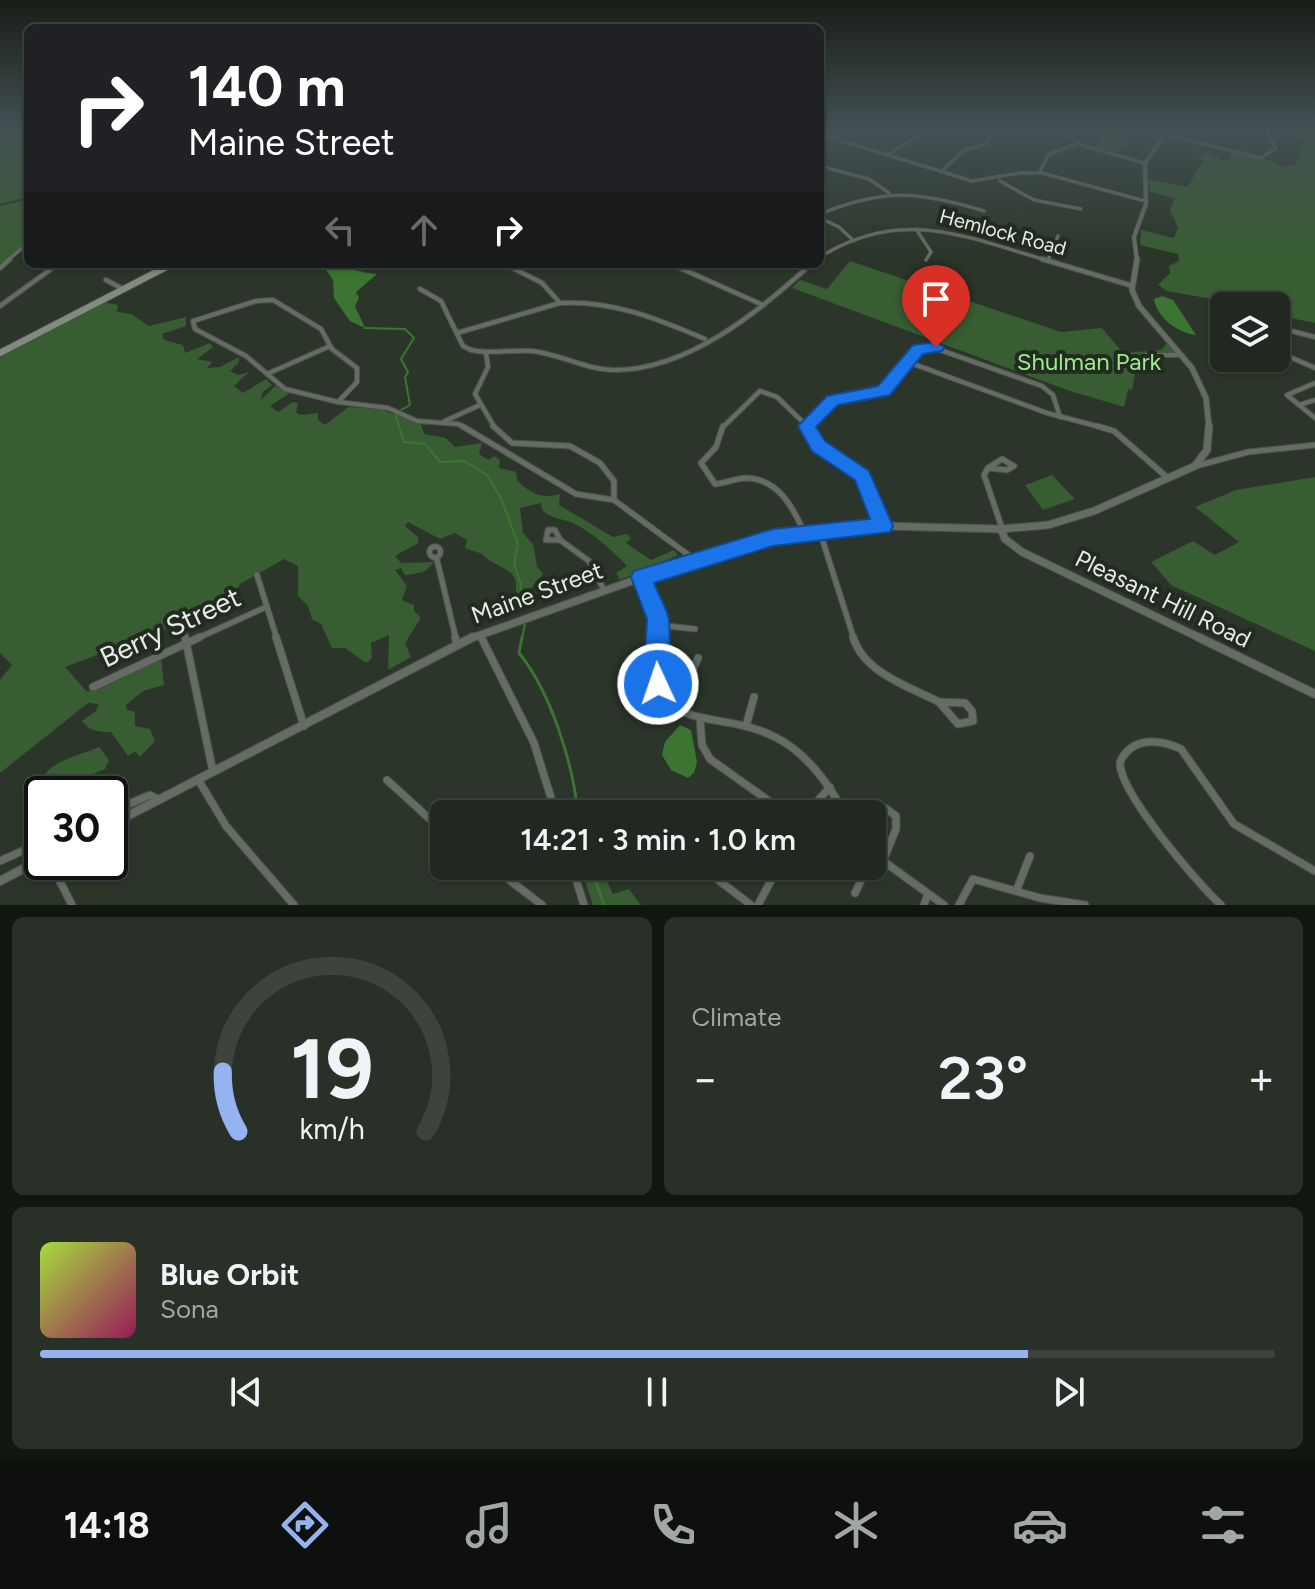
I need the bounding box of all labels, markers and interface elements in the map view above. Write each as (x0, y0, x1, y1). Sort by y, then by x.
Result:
text: 140 m (188, 53, 346, 120)
icon: right (56, 56, 160, 160)
text: Maine Street (188, 121, 395, 164)
street label: Hemlock Road (937, 204, 1069, 260)
icon: left (318, 208, 362, 252)
icon: ahead (402, 208, 446, 252)
icon: right (486, 208, 530, 252)
pin (902, 265, 970, 347)
icon: arrive (914, 277, 958, 321)
map controls (1210, 292, 1290, 372)
button: layers (1210, 292, 1290, 372)
park label: Shulman Park (1017, 347, 1162, 376)
street label: Pleasant Hill Road (1071, 544, 1256, 654)
street label: Maine Street (467, 555, 607, 630)
street label: Berry Street (94, 580, 246, 674)
position arrow (616, 642, 700, 726)
speed limit sign: 30 (24, 776, 128, 880)
text: 14:21 · 3 min · 1.0 km (520, 821, 796, 858)
text: Climate (692, 1001, 781, 1033)
text: 19 (290, 1019, 373, 1119)
text: 23° (938, 1042, 1028, 1114)
text: − (692, 1052, 719, 1105)
text: + (1248, 1052, 1275, 1105)
text: km/h (299, 1112, 364, 1146)
text: Blue Orbit (160, 1256, 299, 1293)
text: Sona (160, 1293, 219, 1325)
icon: previous (224, 1370, 268, 1414)
icon: pause (635, 1370, 679, 1414)
icon: next (1047, 1370, 1091, 1414)
icon: directions (277, 1497, 333, 1553)
icon: music (461, 1497, 517, 1553)
icon: phone (645, 1497, 701, 1553)
icon: climate (828, 1497, 884, 1553)
icon: car (1012, 1497, 1068, 1553)
icon: filters (1195, 1497, 1251, 1553)
text: 14:18 (64, 1504, 150, 1547)

